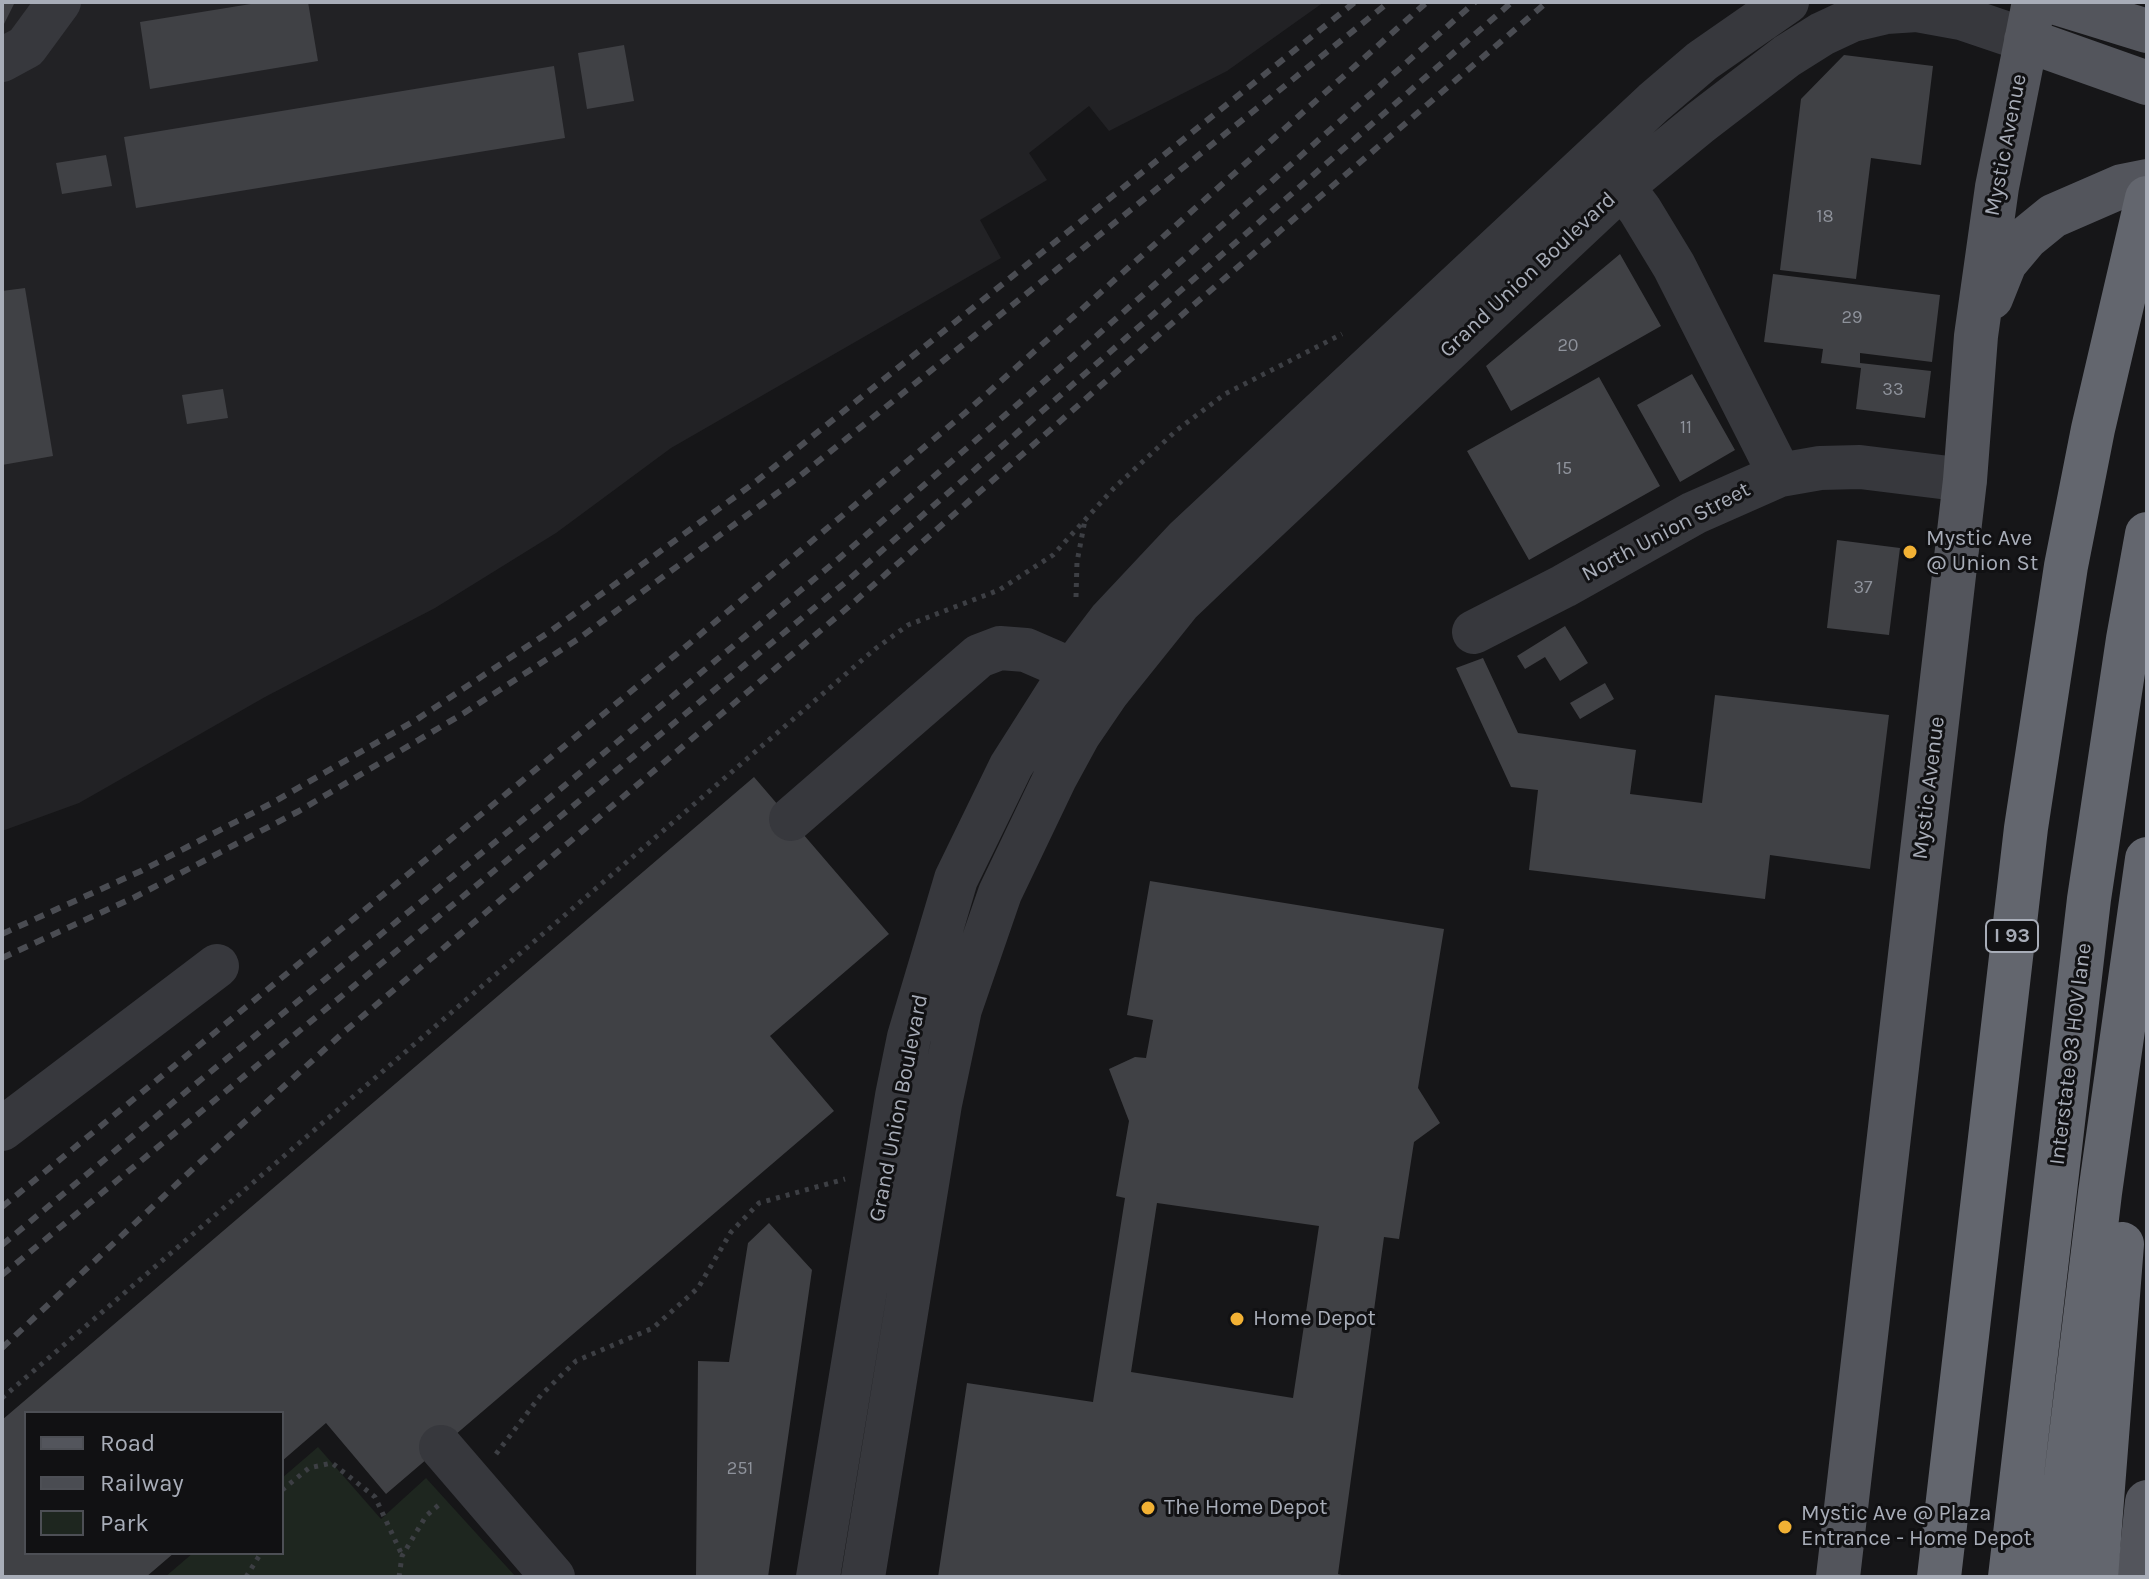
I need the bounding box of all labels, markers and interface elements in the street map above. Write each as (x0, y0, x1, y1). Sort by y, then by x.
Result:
street label: Mystic Avenue (1979, 72, 2033, 218)
street label: Grand Union Boulevard (1434, 187, 1622, 363)
house number: 18 (1816, 206, 1834, 228)
house number: 29 (1842, 307, 1862, 329)
house number: 20 (1557, 335, 1579, 357)
house number: 33 (1882, 379, 1904, 401)
house number: 11 (1680, 417, 1692, 439)
house number: 15 (1556, 458, 1572, 480)
street label: North Union Street (1577, 476, 1755, 588)
place label: Mystic Ave @ Union St (1926, 526, 2038, 578)
marker: Mystic Ave @ Union St (1901, 543, 1919, 561)
house number: 37 (1853, 577, 1873, 599)
street label: Mystic Avenue (1907, 715, 1951, 861)
road number: I 93 (1986, 920, 2038, 952)
street label: Interstate 93 HOV lane (2044, 941, 2098, 1167)
street label: Grand Union Boulevard (864, 992, 934, 1224)
place label: Home Depot (1253, 1306, 1376, 1332)
marker: Home Depot (1228, 1310, 1246, 1328)
legend (24, 1411, 284, 1555)
text: Road (100, 1429, 155, 1457)
house number: 251 (727, 1458, 753, 1480)
text: Railway (100, 1469, 184, 1497)
place label: The Home Depot (1164, 1495, 1328, 1521)
marker: The Home Depot (1139, 1499, 1157, 1517)
place label: Mystic Ave @ Plaza Entrance - Home Depot (1801, 1501, 2032, 1552)
text: Park (100, 1509, 149, 1537)
marker: Mystic Ave @ Plaza Entrance - Home Depot (1776, 1518, 1794, 1536)

